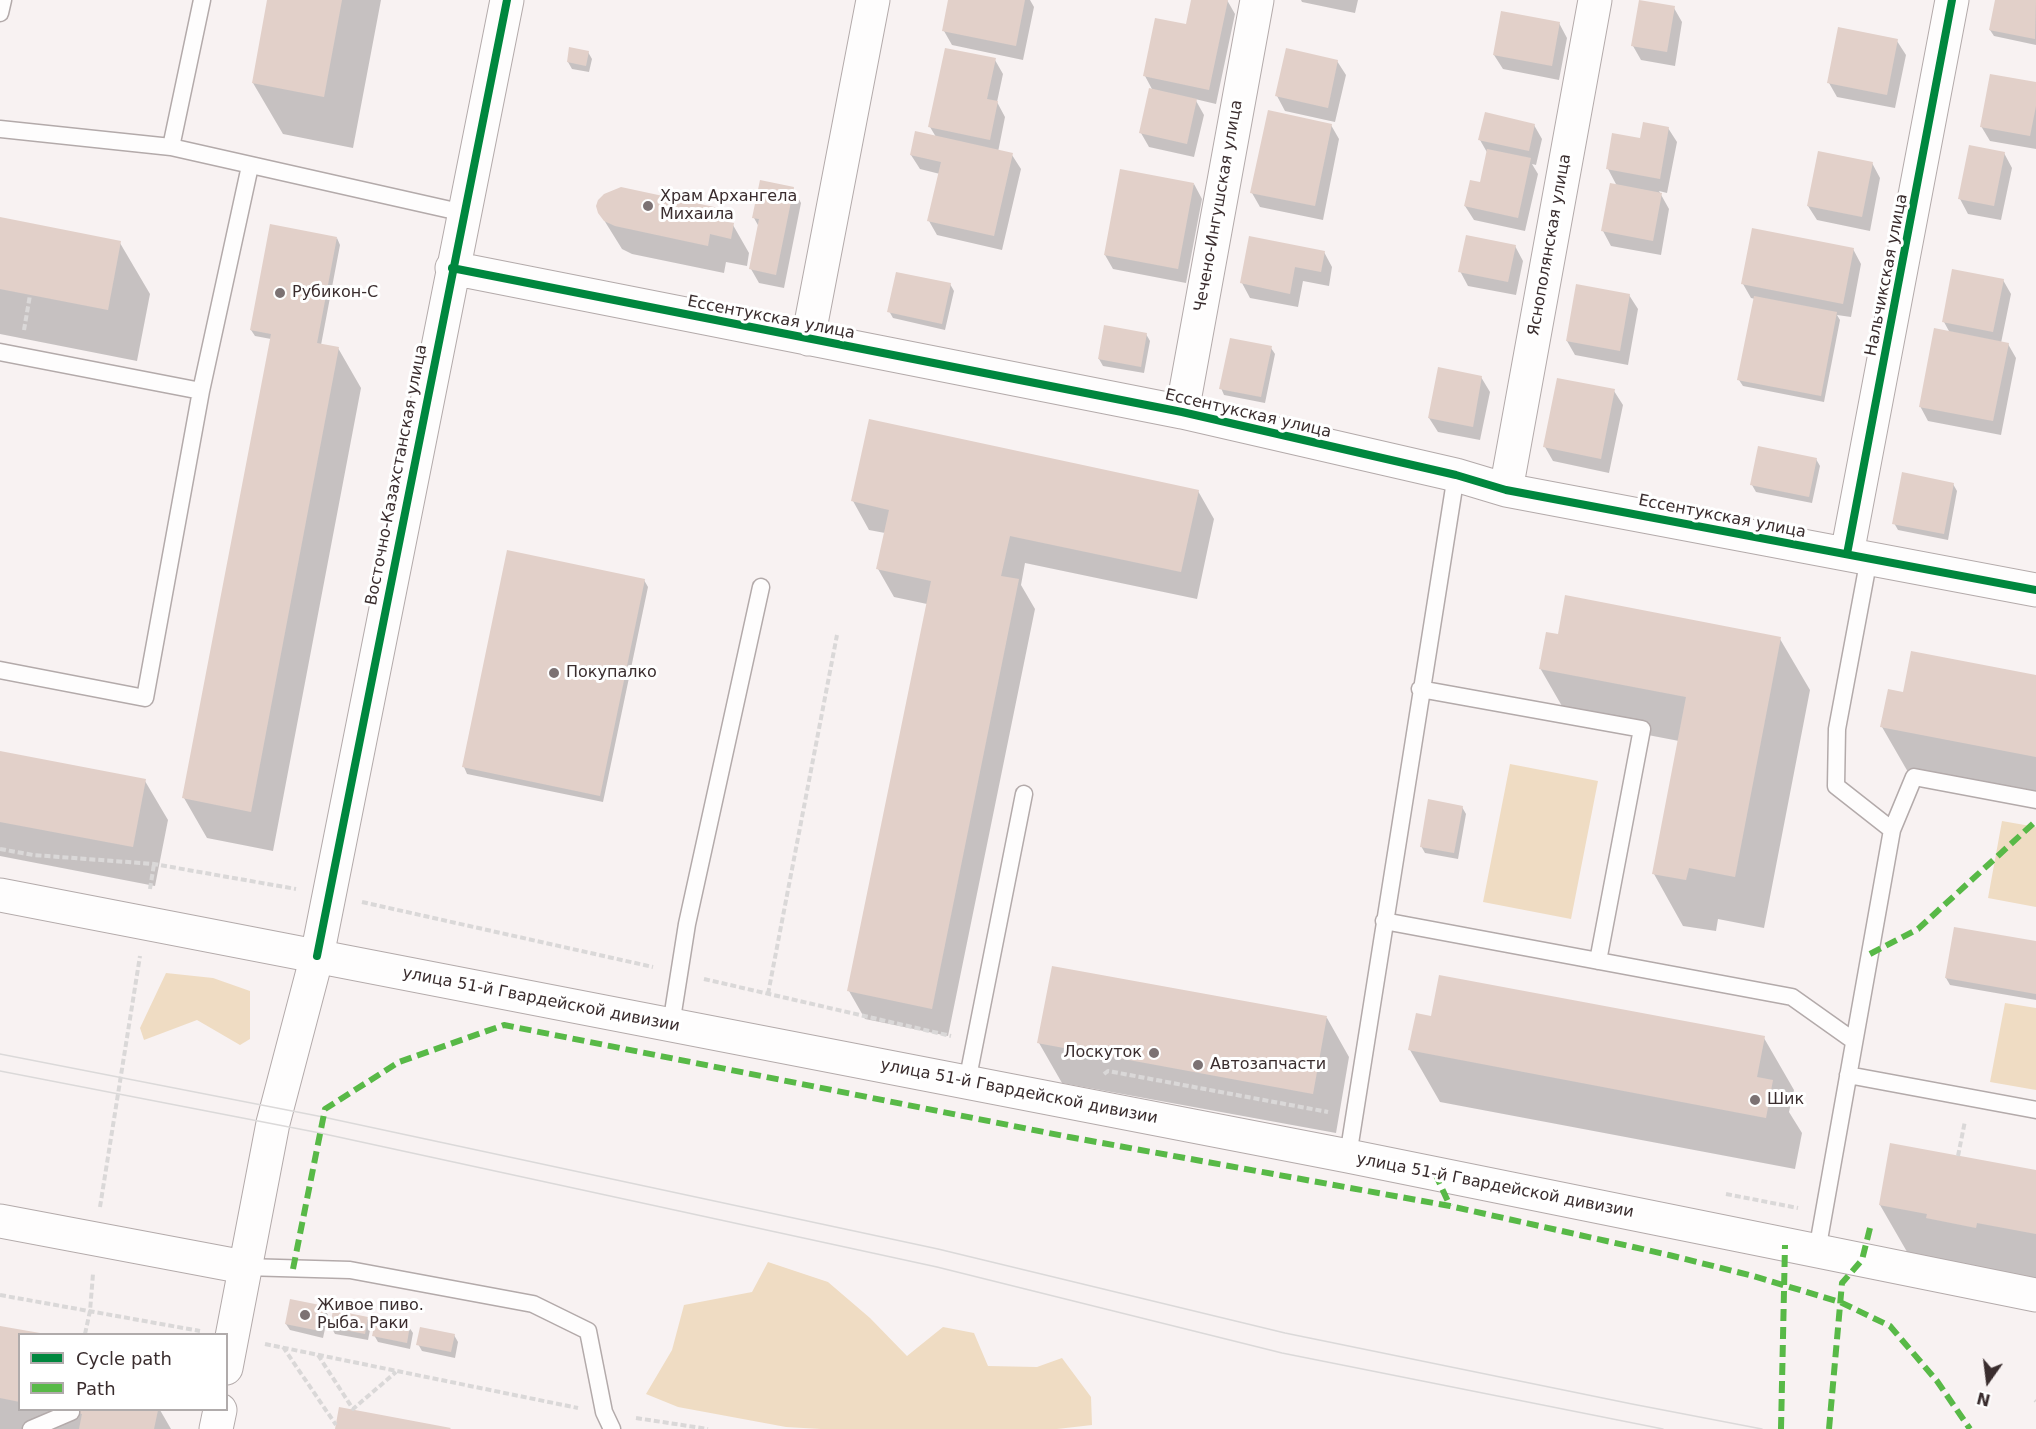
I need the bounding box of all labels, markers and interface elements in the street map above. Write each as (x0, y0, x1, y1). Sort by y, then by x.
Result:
street label: Чечено-Ингушская улица (1191, 99, 1247, 313)
street label: Яснополянская улица (1525, 152, 1575, 338)
place label: Храм Архангела Михаила (660, 187, 797, 225)
street label: Нальчикская улица (1862, 192, 1912, 358)
marker: Храм Архангела Михаила (641, 199, 655, 213)
place label: Рубикон-С (292, 283, 378, 303)
marker: Рубикон-С (273, 286, 287, 300)
street label: Ессентукская улица (686, 292, 856, 344)
street label: Восточно-Казахстанская улица (362, 343, 432, 607)
street label: Ессентукская улица (1163, 385, 1333, 443)
street label: Ессентукская улица (1637, 491, 1807, 543)
place label: Покупалко (566, 663, 657, 683)
marker: Покупалко (547, 666, 561, 680)
street label: улица 51-й Гвардейской дивизии (401, 964, 681, 1036)
place label: Лоскуток (1063, 1043, 1142, 1063)
marker: Лоскуток (1147, 1046, 1161, 1060)
place label: Автозапчасти (1210, 1055, 1326, 1075)
street label: улица 51-й Гвардейской дивизии (879, 1056, 1159, 1128)
marker: Автозапчасти (1191, 1058, 1205, 1072)
place label: Шик (1767, 1090, 1804, 1110)
marker: Шик (1748, 1093, 1762, 1107)
street label: улица 51-й Гвардейской дивизии (1355, 1150, 1635, 1222)
place label: Живое пиво. Рыба. Раки (317, 1296, 424, 1334)
marker: Живое пиво. Рыба. Раки (298, 1308, 312, 1322)
legend (18, 1333, 228, 1411)
text: Cycle path (76, 1348, 172, 1369)
north arrow (1958, 1351, 2018, 1411)
text: Path (76, 1378, 116, 1399)
text: N (1975, 1388, 1992, 1410)

